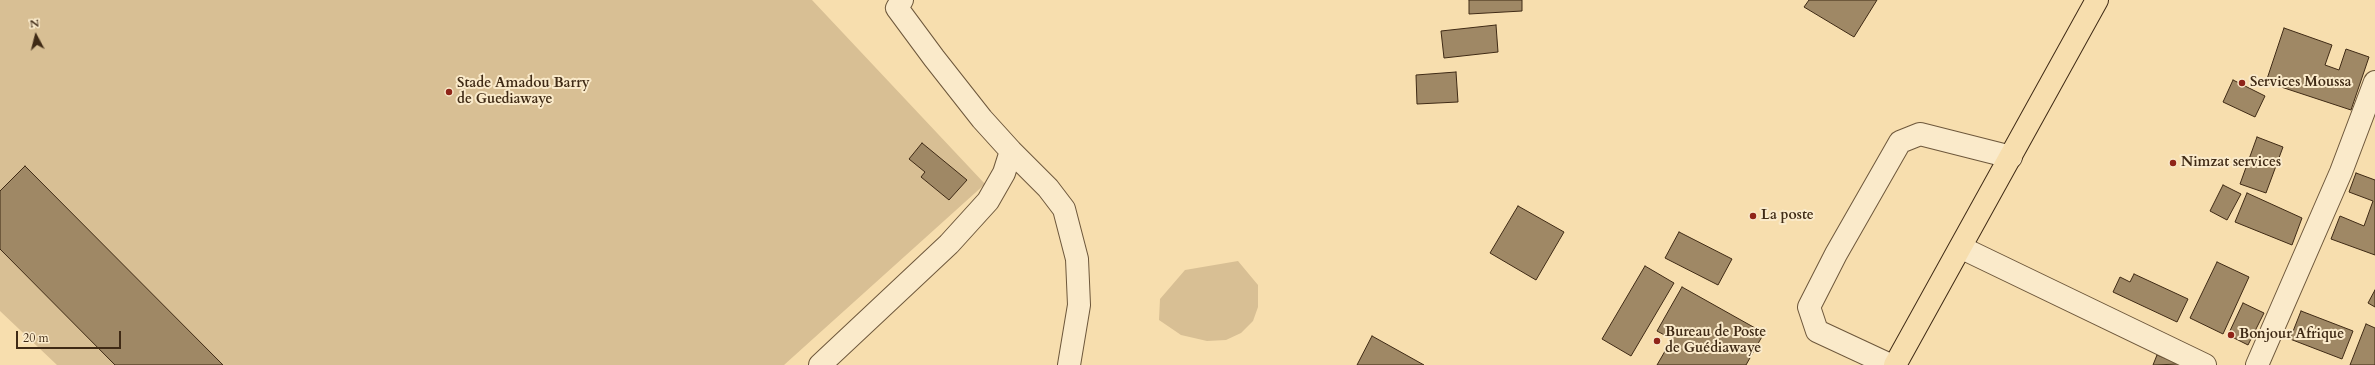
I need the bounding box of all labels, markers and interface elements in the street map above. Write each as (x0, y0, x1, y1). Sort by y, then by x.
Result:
north arrow (16, 16, 56, 56)
text: N (29, 16, 40, 32)
place label: Services Moussa (2250, 75, 2352, 91)
place label: Stade Amadou Barry de Guediawaye (457, 76, 590, 108)
marker: Services Moussa (2237, 78, 2247, 88)
marker: Stade Amadou Barry de Guediawaye (444, 87, 454, 97)
place label: Nimzat services (2181, 155, 2281, 171)
marker: Nimzat services (2168, 158, 2178, 168)
place label: La poste (1761, 208, 1814, 224)
marker: La poste (1748, 211, 1758, 221)
scale bar (18, 323, 123, 349)
place label: Bureau de Poste de Guédiawaye (1665, 325, 1766, 358)
place label: Bonjour Afrique (2239, 327, 2344, 343)
text: 20 m (23, 330, 49, 346)
marker: Bonjour Afrique (2226, 330, 2236, 340)
marker: Bureau de Poste de Guédiawaye (1652, 336, 1662, 346)

